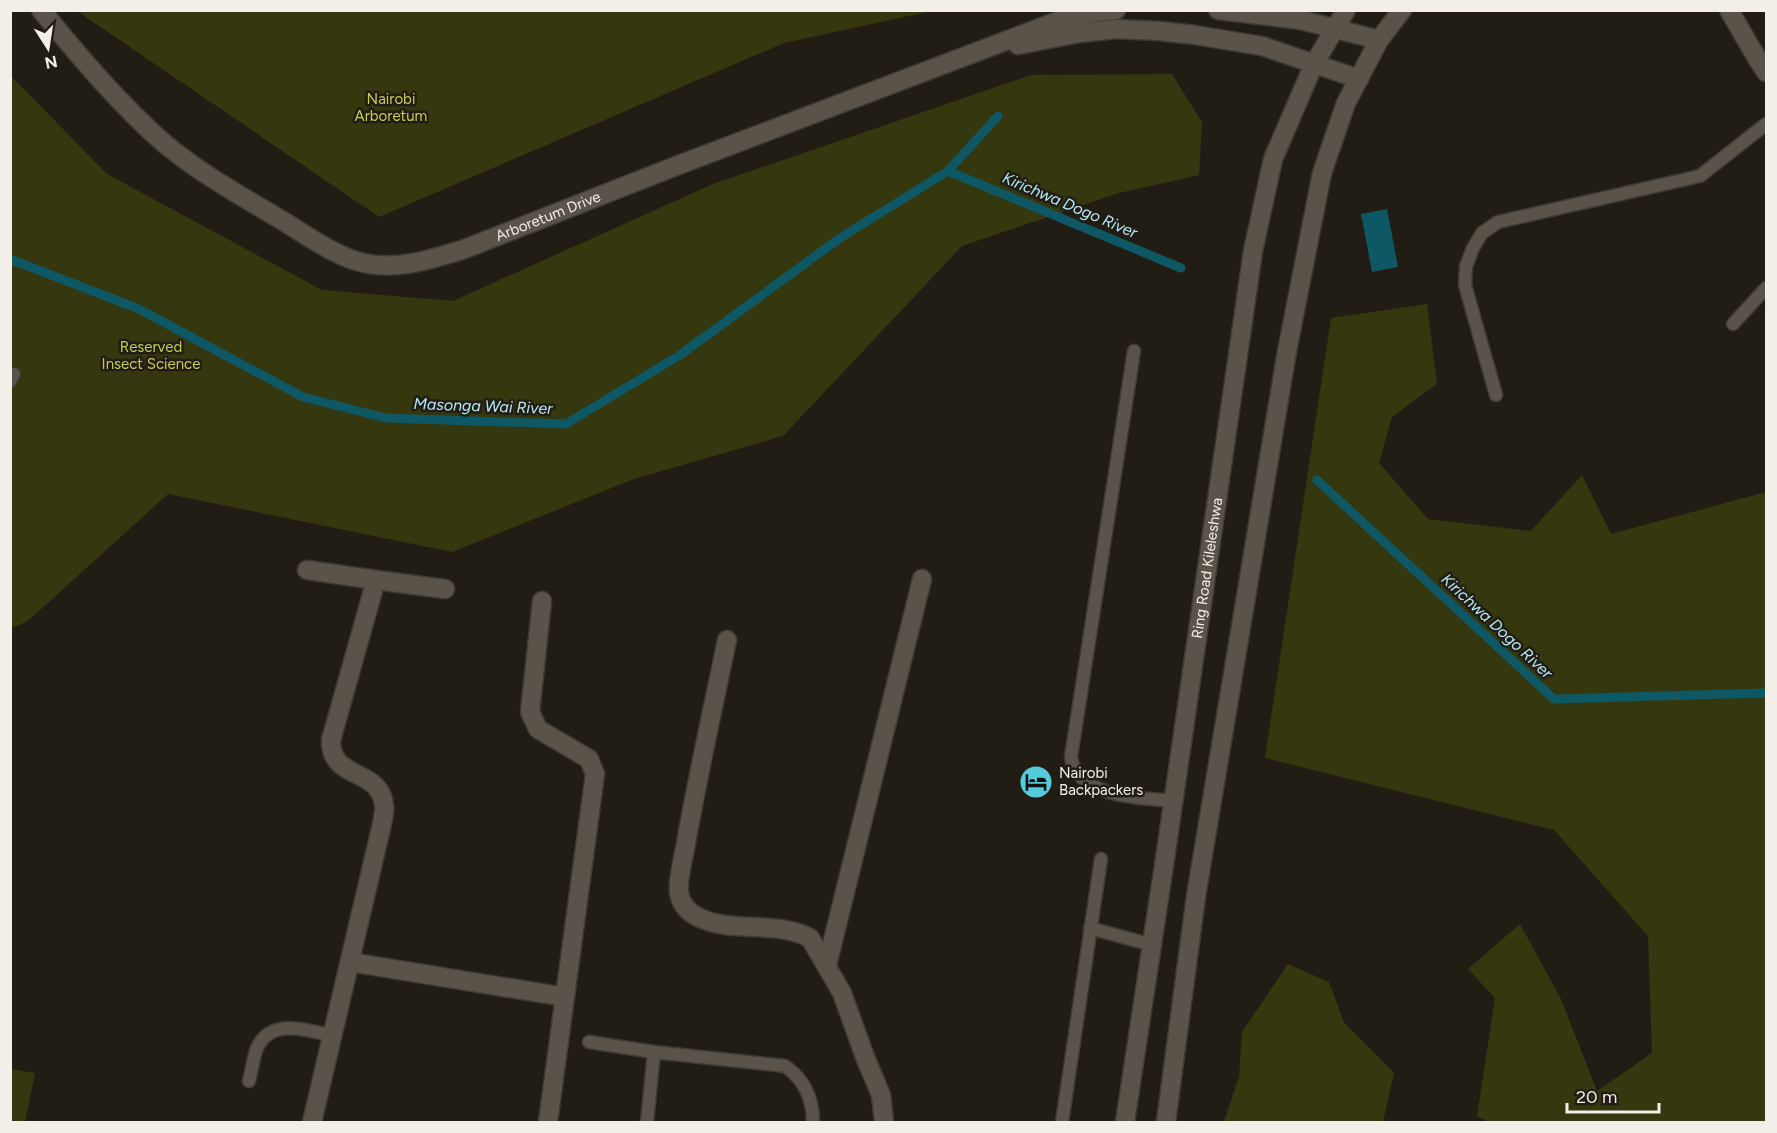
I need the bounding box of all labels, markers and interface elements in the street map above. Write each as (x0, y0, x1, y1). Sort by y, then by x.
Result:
north arrow (18, 18, 78, 78)
text: N (43, 52, 59, 73)
park label: Nairobi Arboretum (355, 90, 427, 125)
water label: Kirichwa Dogo River (1000, 168, 1141, 242)
street label: Arboretum Drive (493, 188, 603, 245)
park label: Reserved Insect Science (102, 338, 200, 373)
water label: Masonga Wai River (413, 394, 553, 418)
street label: Ring Road Kileleshwa (1188, 496, 1226, 640)
water label: Kirichwa Dogo River (1438, 570, 1557, 683)
hotel icon: Nairobi Backpackers (1018, 764, 1054, 800)
place label: Nairobi Backpackers (1059, 764, 1143, 799)
scale bar (1567, 1076, 1658, 1114)
text: 20 m (1576, 1086, 1617, 1108)

